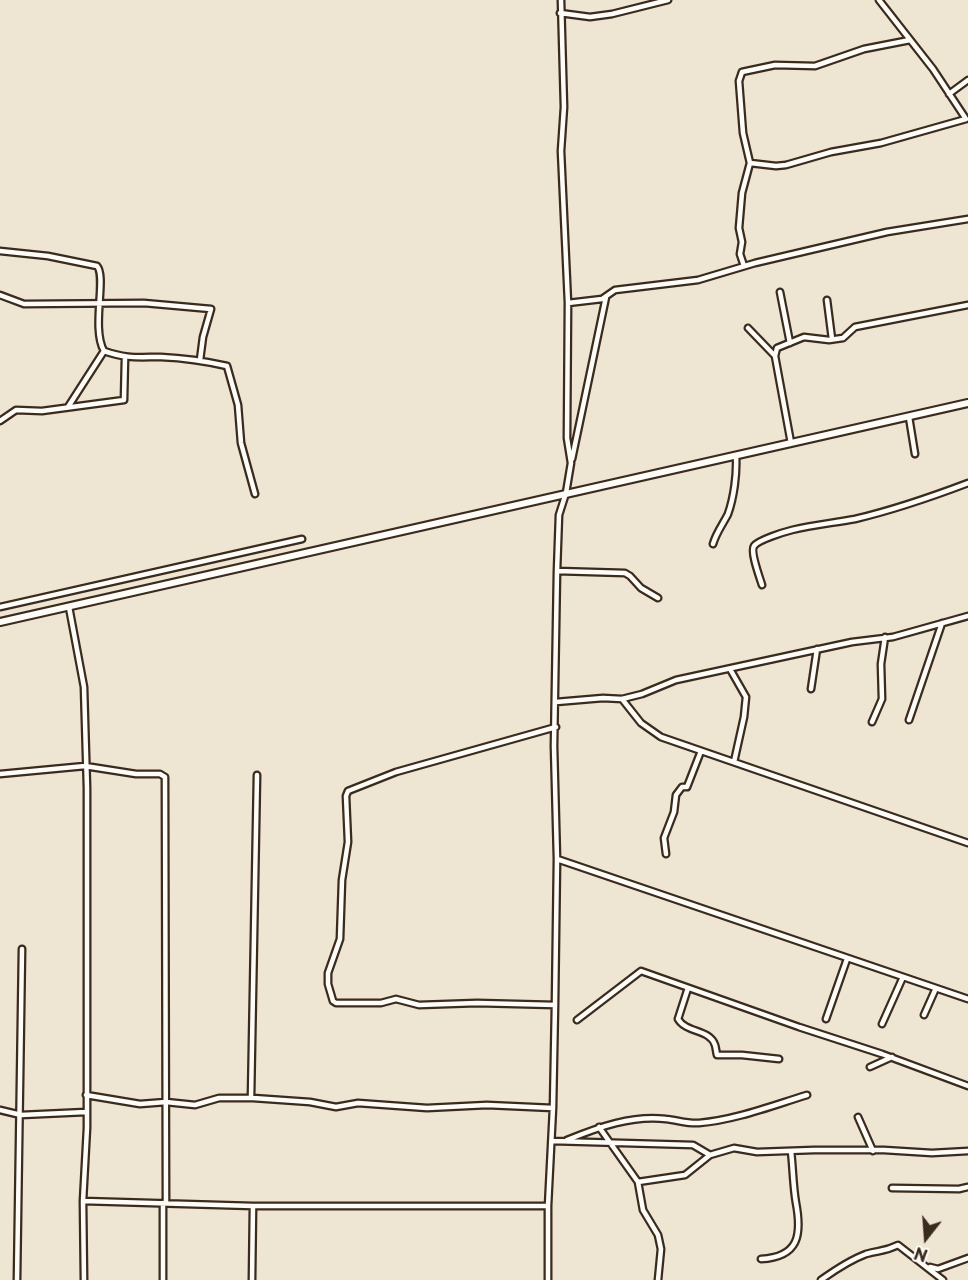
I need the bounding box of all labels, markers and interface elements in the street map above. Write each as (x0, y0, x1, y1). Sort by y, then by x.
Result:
north arrow (896, 1208, 956, 1268)
text: N (911, 1242, 930, 1269)

